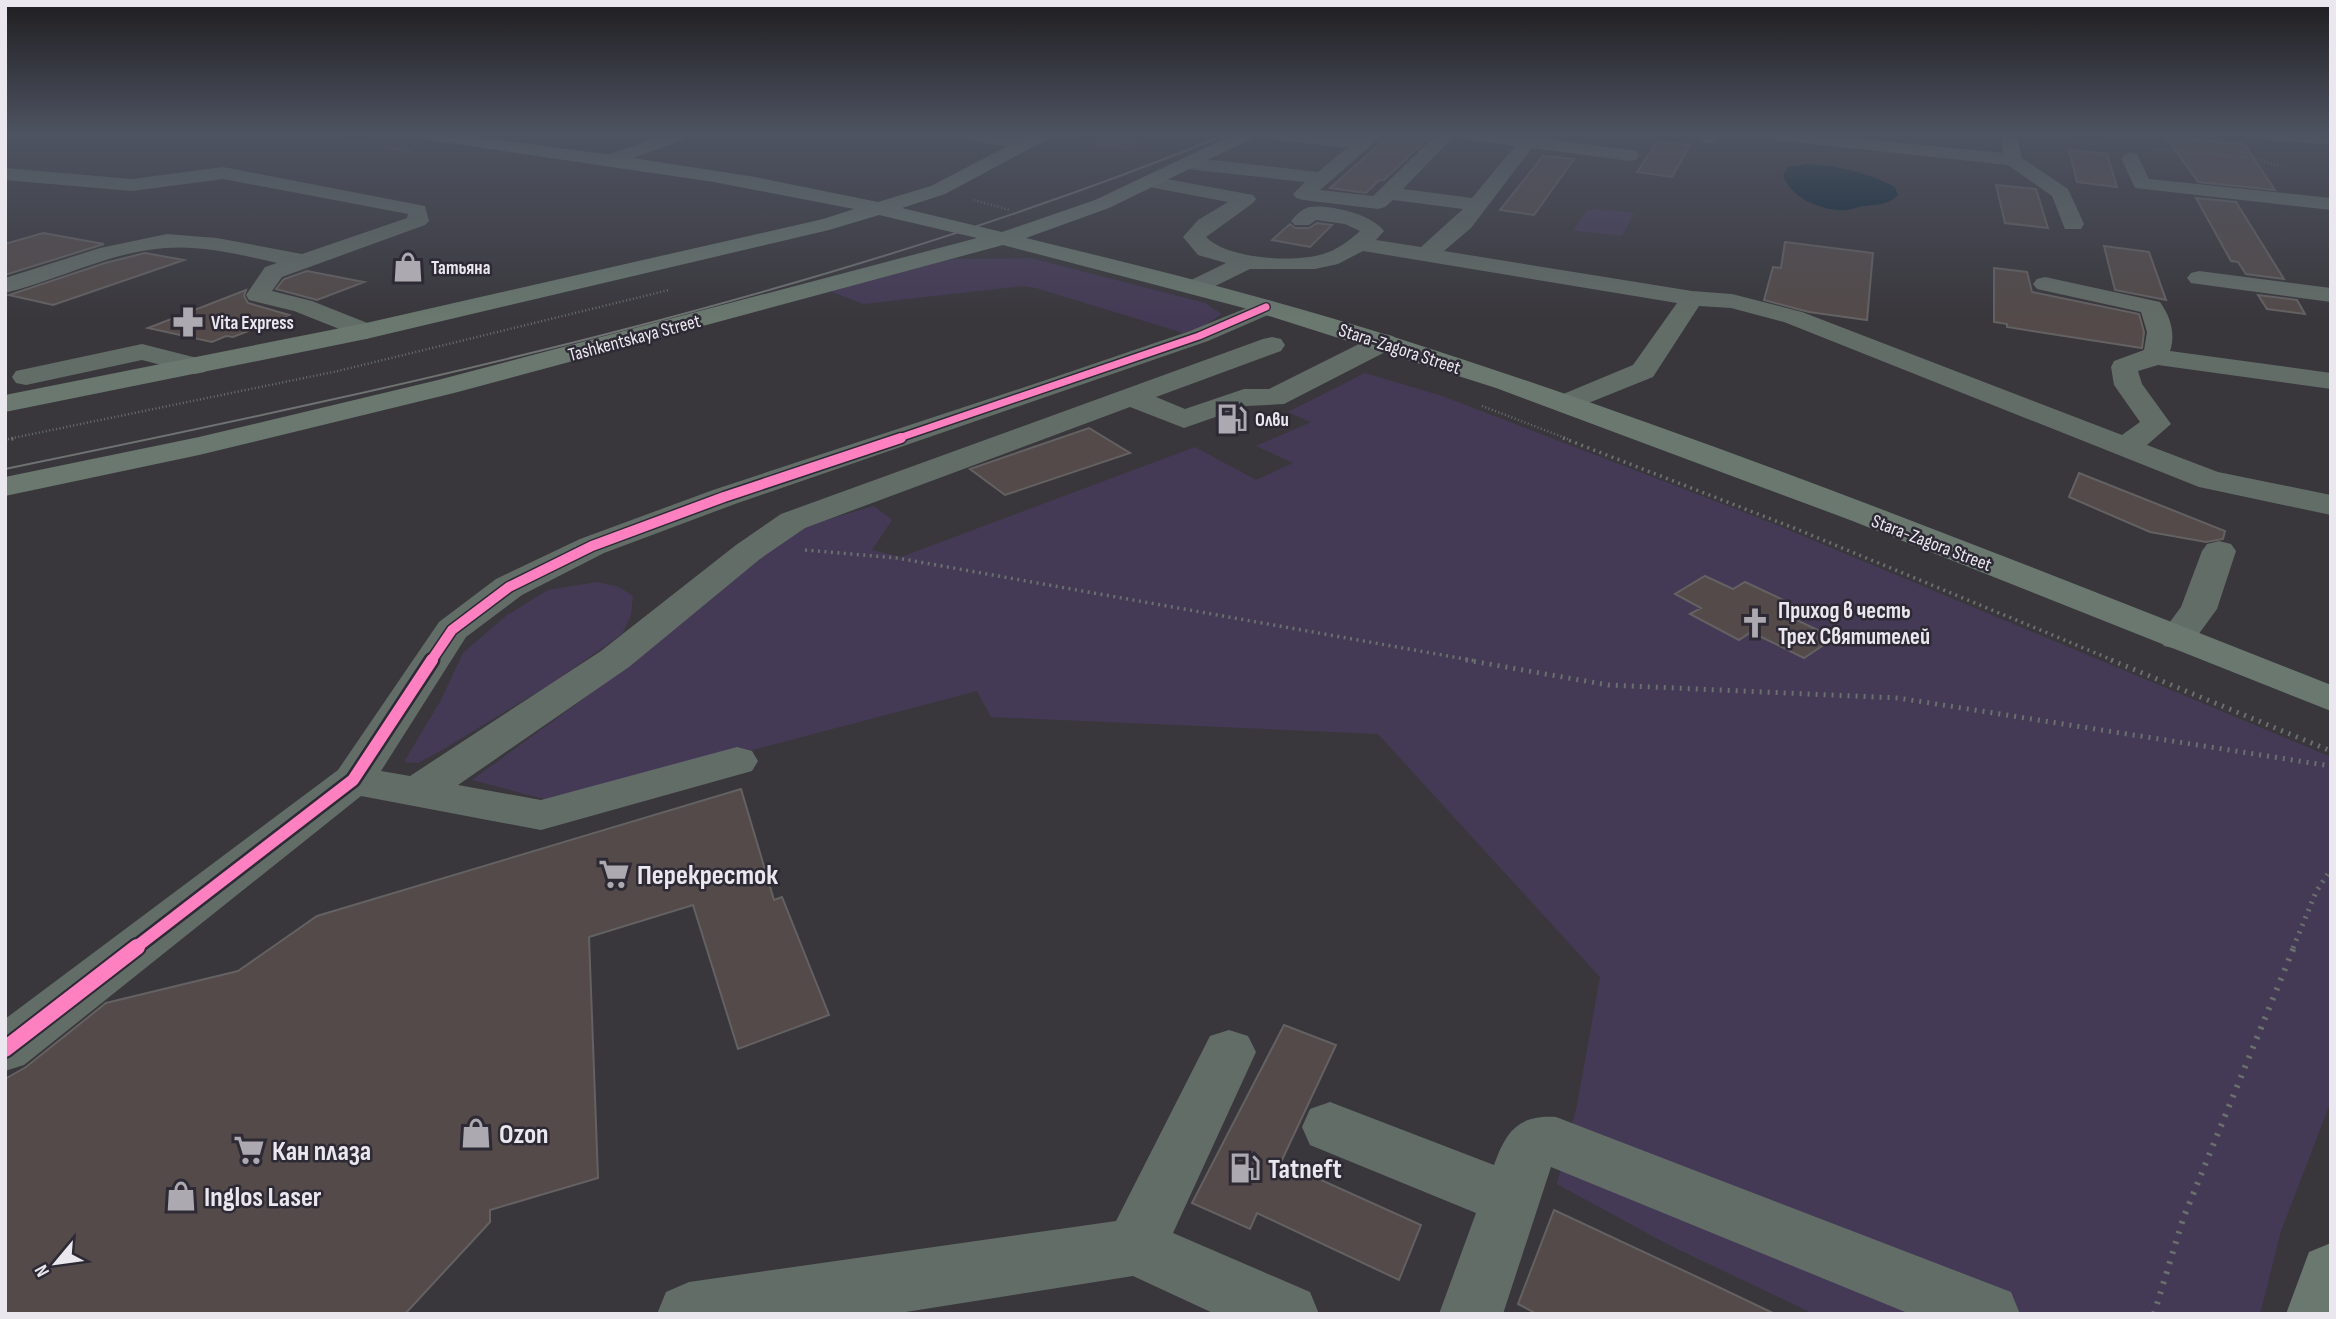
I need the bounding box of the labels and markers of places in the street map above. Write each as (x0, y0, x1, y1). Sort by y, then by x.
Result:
shop icon: Татьяна (391, 250, 425, 284)
place label: Татьяна (431, 257, 490, 280)
pharmacy icon: Vita Express (171, 305, 205, 339)
place label: Vita Express (211, 312, 294, 335)
fuel station icon: Олви (1215, 402, 1249, 436)
place label: Олви (1255, 409, 1289, 432)
place label: Приход в честь Трех Святителей (1778, 597, 1930, 651)
church icon: Приход в честь Трех Святителей (1738, 606, 1772, 640)
supermarket icon: Перекресток (597, 857, 631, 891)
place label: Перекресток (637, 859, 778, 892)
shop icon: Ozon (459, 1116, 493, 1150)
place label: Ozon (499, 1118, 549, 1151)
supermarket icon: Кан плаза (232, 1133, 266, 1167)
place label: Кан плаза (272, 1135, 371, 1168)
fuel station icon: Tatneft (1228, 1151, 1262, 1185)
place label: Tatneft (1268, 1153, 1342, 1186)
shop icon: Inglos Laser (164, 1179, 198, 1213)
place label: Inglos Laser (204, 1181, 322, 1214)

